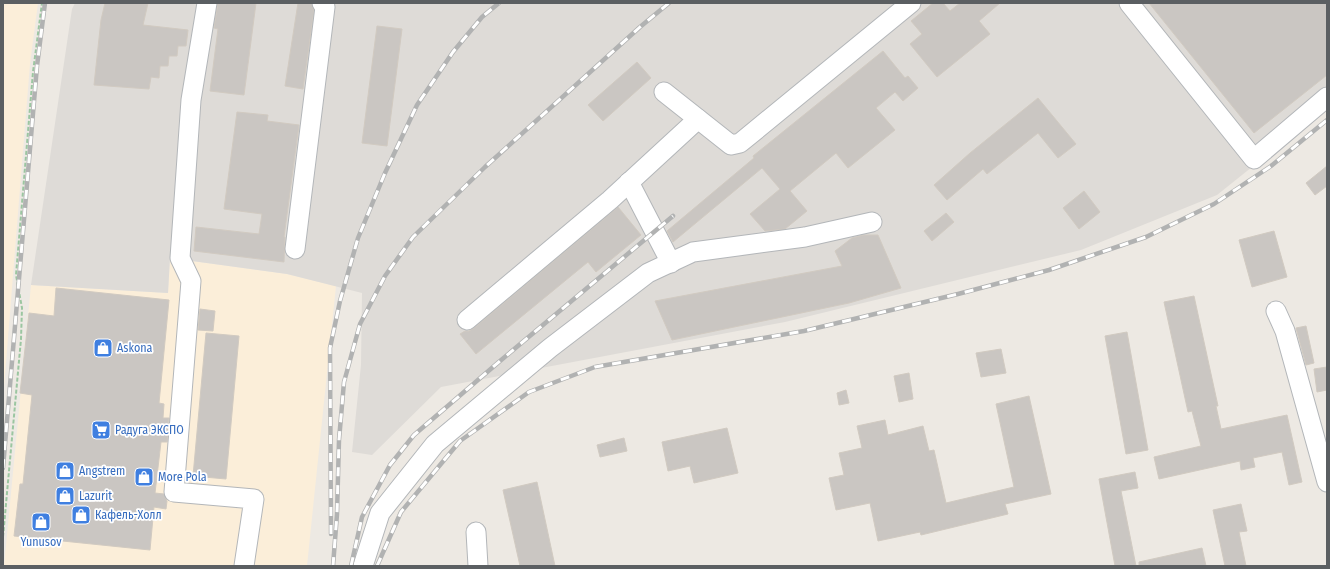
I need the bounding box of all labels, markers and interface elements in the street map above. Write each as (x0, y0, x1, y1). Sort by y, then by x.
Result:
shop icon: Askona (92, 337, 114, 359)
place label: Askona (117, 341, 153, 355)
supermarket icon: Радуга ЭКСПО (90, 419, 112, 441)
place label: Радуга ЭКСПО (115, 423, 184, 437)
shop icon: Angstrem (54, 460, 76, 482)
place label: Angstrem (79, 464, 125, 478)
shop icon: More Pola (133, 466, 155, 488)
place label: More Pola (158, 470, 207, 484)
shop icon: Lazurit (54, 485, 76, 507)
place label: Lazurit (79, 489, 112, 503)
shop icon: Кафель-Холл (70, 504, 92, 526)
place label: Кафель-Холл (95, 508, 162, 522)
shop icon: Yunusov (30, 511, 52, 533)
place label: Yunusov (21, 535, 62, 549)

